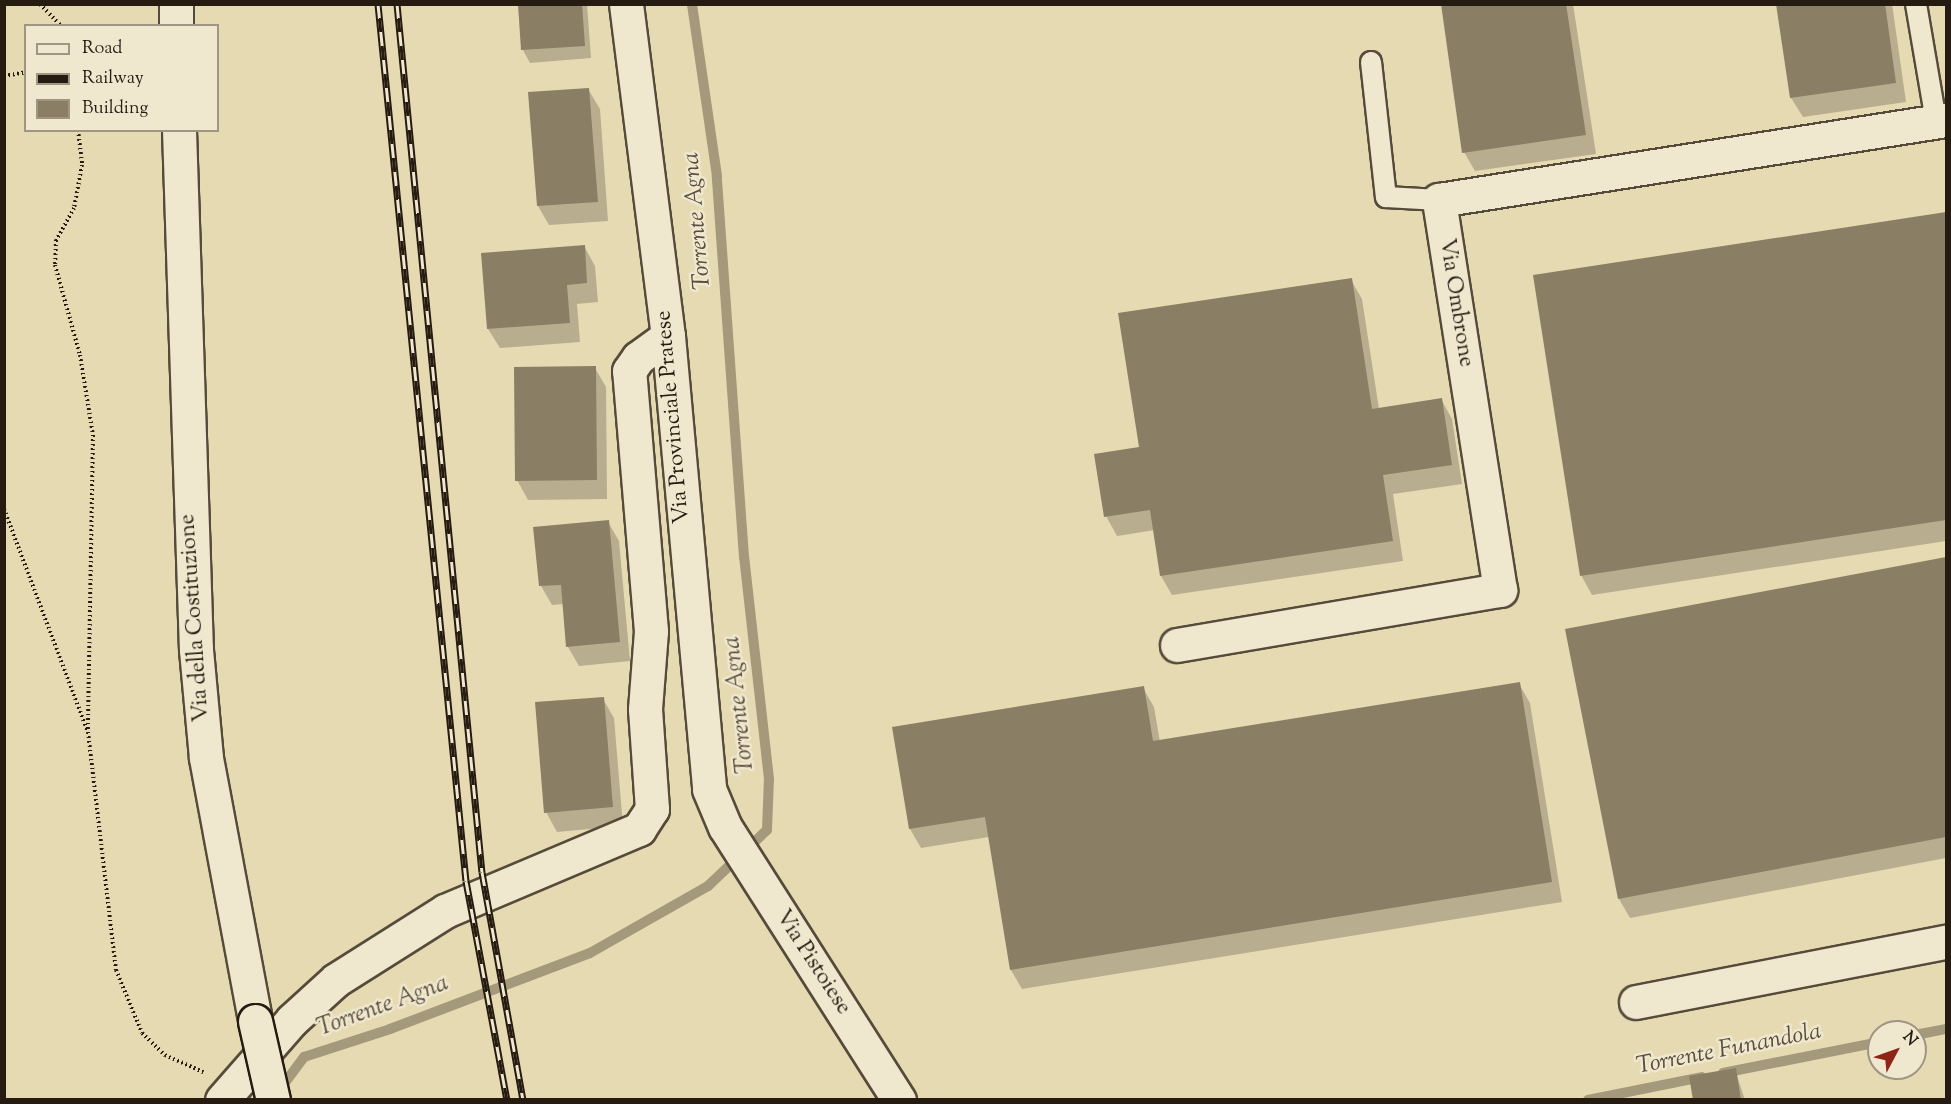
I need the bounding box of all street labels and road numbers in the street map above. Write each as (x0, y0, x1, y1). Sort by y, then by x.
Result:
street label: Via Ombrone (1432, 237, 1478, 369)
street label: Via Provinciale Pratese (652, 309, 696, 525)
street label: Via della Costituzione (176, 513, 216, 723)
street label: Via Pistoiese (768, 906, 856, 1020)

